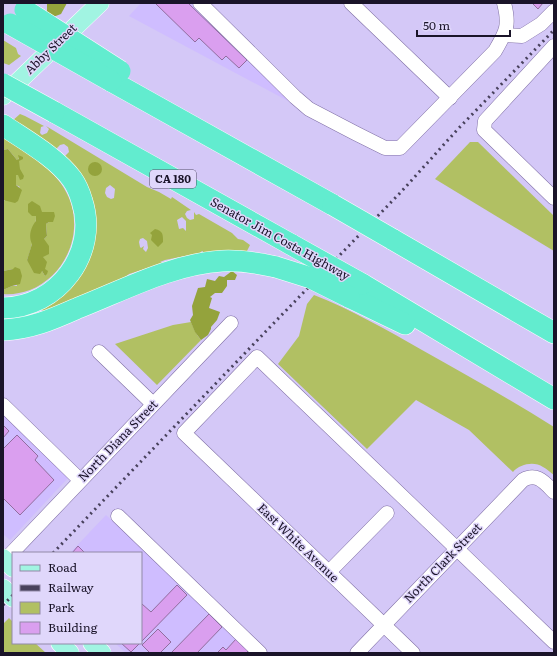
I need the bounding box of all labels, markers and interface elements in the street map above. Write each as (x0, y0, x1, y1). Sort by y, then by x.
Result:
scale bar (417, 12, 510, 38)
text: 50 m (423, 16, 450, 34)
street label: Abby Street (20, 19, 80, 78)
road number: CA 180 (150, 170, 196, 188)
street label: Senator Jim Costa Highway (207, 192, 354, 284)
street label: North Diana Street (73, 395, 161, 485)
street label: East White Avenue (254, 499, 343, 586)
street label: North Clark Street (399, 518, 485, 606)
legend (12, 552, 142, 644)
text: Road (48, 558, 78, 576)
text: Railway (48, 578, 94, 596)
text: Park (48, 598, 75, 616)
text: Building (48, 618, 98, 636)

